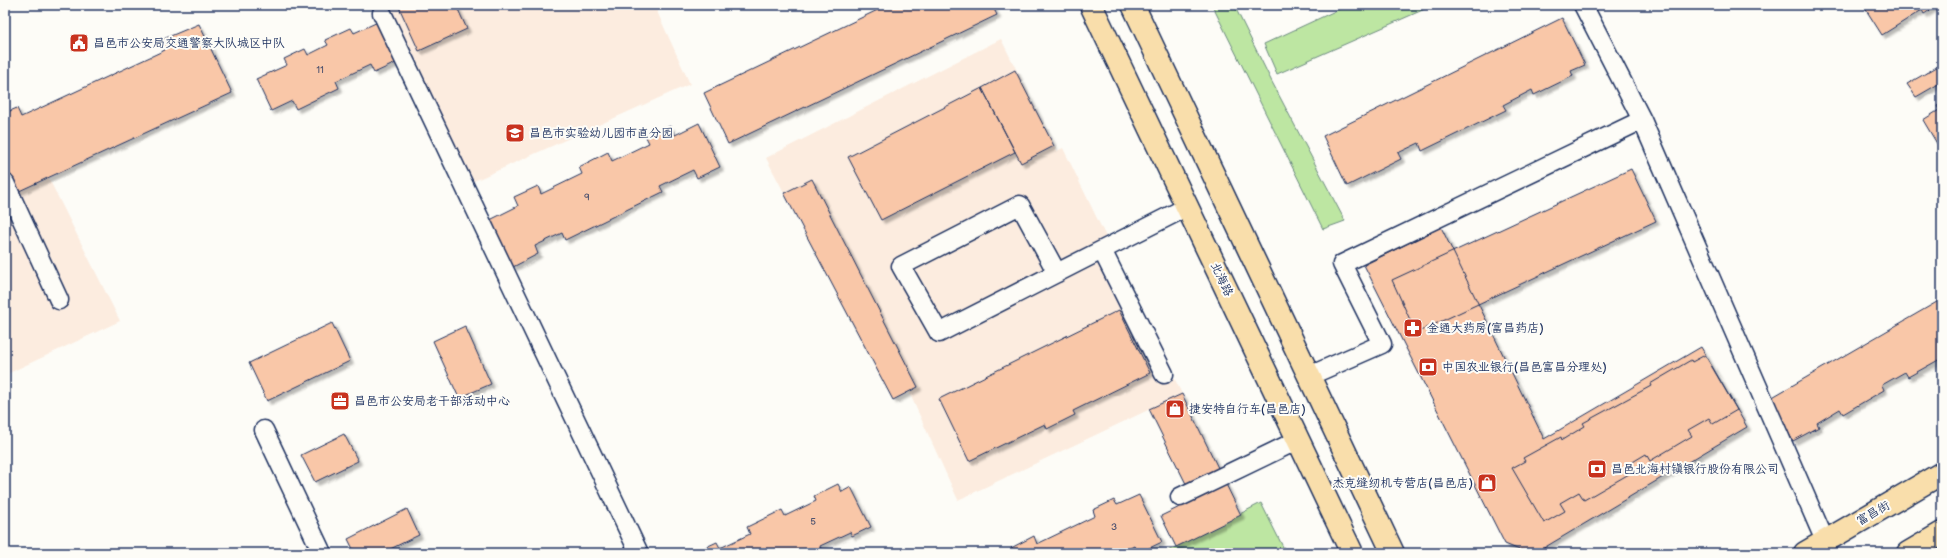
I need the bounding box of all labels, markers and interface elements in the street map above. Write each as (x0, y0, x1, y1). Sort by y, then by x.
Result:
public building icon: 昌邑市公安局交通警察大队城区中队 (68, 32, 90, 54)
place label: 昌邑市公安局交通警察大队城区中队 (93, 36, 285, 51)
house number: 11 (316, 64, 324, 76)
school or university icon: 昌邑市实验幼儿园市直分园 (504, 122, 526, 144)
place label: 昌邑市实验幼儿园市直分园 (529, 126, 673, 141)
house number: 9 (584, 191, 590, 203)
street label: 北海路 (1207, 260, 1236, 299)
pharmacy icon: 金通大药房(富昌药店) (1402, 317, 1424, 339)
place label: 金通大药房(富昌药店) (1427, 321, 1544, 336)
bank icon: 中国农业银行(昌邑富昌分理处) (1417, 356, 1439, 378)
place label: 中国农业银行(昌邑富昌分理处) (1442, 360, 1607, 375)
office icon: 昌邑市公安局老干部活动中心 (329, 390, 351, 412)
place label: 昌邑市公安局老干部活动中心 (354, 394, 510, 409)
shop icon: 捷安特自行车(昌邑店) (1164, 398, 1186, 420)
place label: 捷安特自行车(昌邑店) (1189, 402, 1306, 417)
bank icon: 昌邑北海村镇银行股份有限公司 (1586, 458, 1608, 480)
place label: 昌邑北海村镇银行股份有限公司 (1611, 462, 1779, 477)
shop icon: 杰克缝纫机专营店(昌邑店) (1476, 472, 1498, 494)
place label: 杰克缝纫机专营店(昌邑店) (1332, 476, 1473, 491)
street label: 富昌街 (1854, 498, 1893, 529)
house number: 5 (810, 516, 816, 528)
house number: 3 (1111, 521, 1117, 533)

